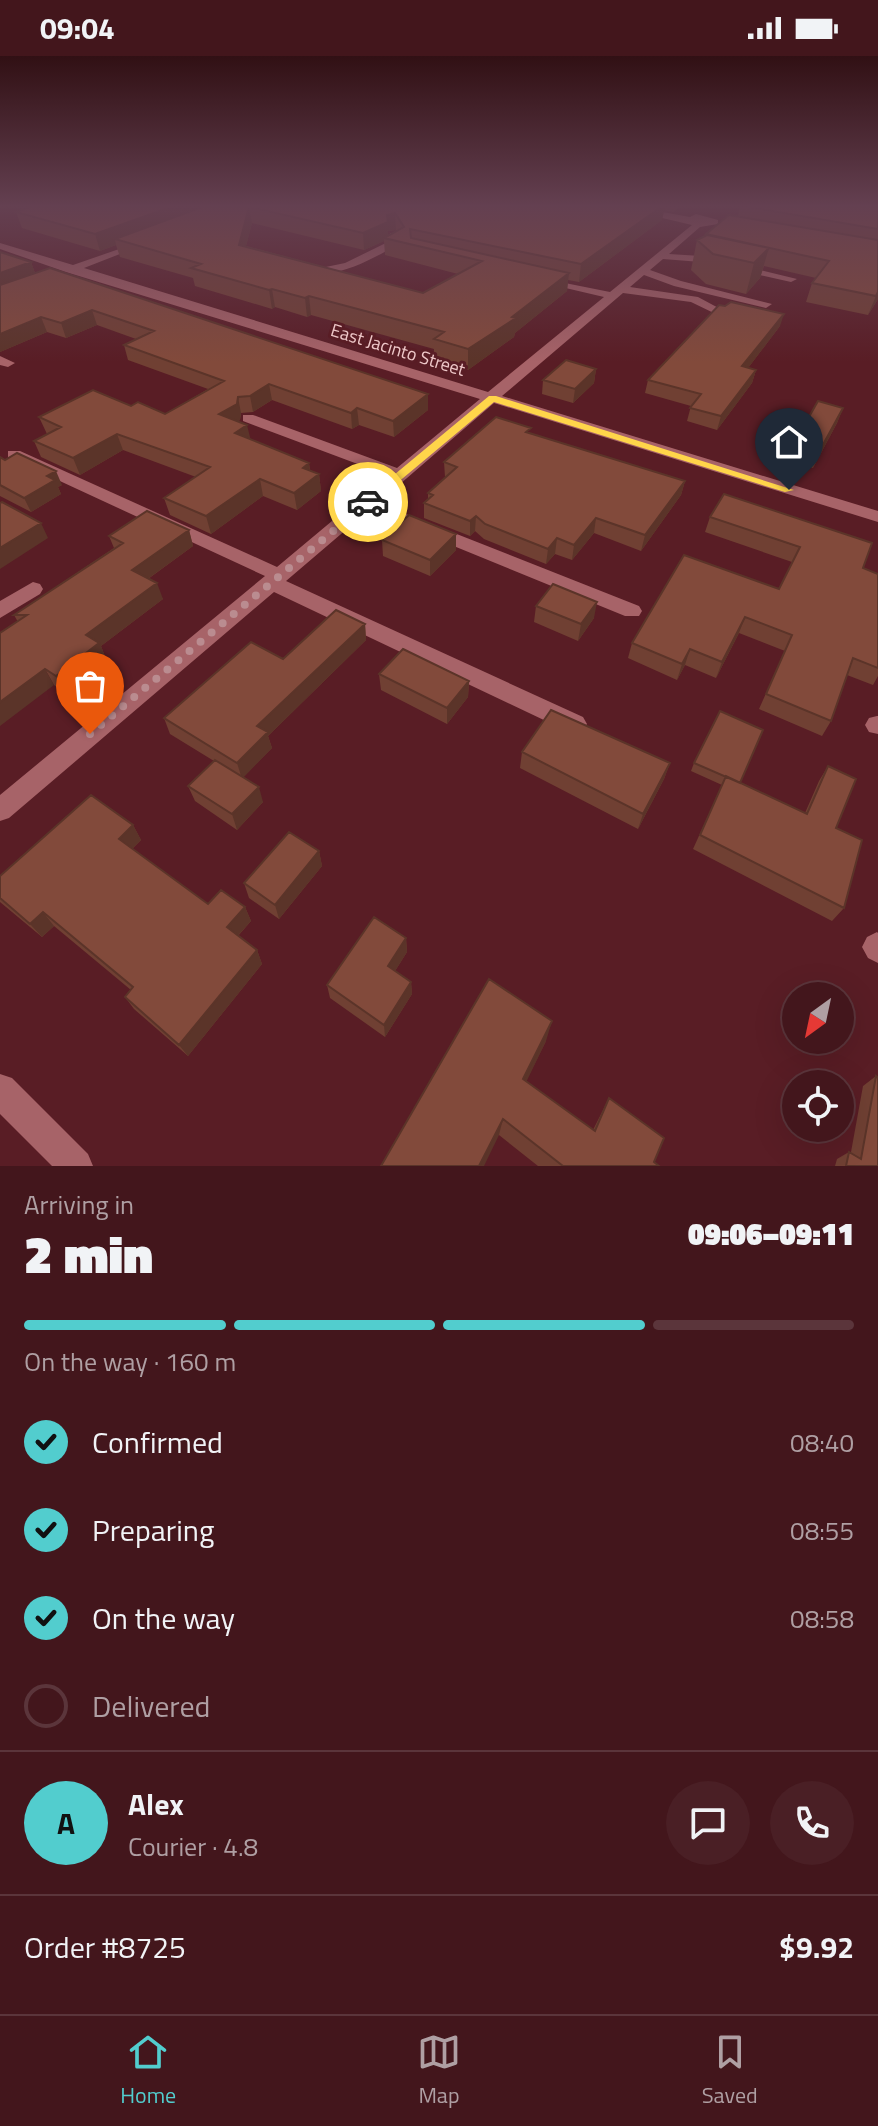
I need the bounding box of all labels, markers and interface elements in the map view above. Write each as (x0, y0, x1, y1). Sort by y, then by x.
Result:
text: 09:04 (40, 5, 115, 51)
street label: East Jacinto Street (328, 316, 469, 383)
pin (755, 408, 823, 490)
icon: home (767, 420, 811, 464)
courier (328, 462, 408, 542)
icon: car (346, 480, 390, 524)
pin (56, 652, 124, 734)
icon: bag (68, 664, 112, 708)
north arrow (782, 982, 854, 1054)
map controls (782, 982, 854, 1142)
button: locate (782, 1070, 854, 1142)
text: Arriving in (24, 1185, 134, 1224)
text: 09:06–09:11 (688, 1211, 854, 1257)
text: 2 min (24, 1214, 153, 1293)
text: On the way · 160 m (24, 1342, 236, 1381)
text: Confirmed (92, 1419, 223, 1465)
icon: check (24, 1420, 68, 1464)
text: 08:40 (790, 1423, 854, 1462)
text: Preparing (92, 1507, 214, 1553)
icon: check (24, 1508, 68, 1552)
text: 08:55 (790, 1511, 854, 1550)
text: On the way (92, 1595, 235, 1641)
icon: check (24, 1596, 68, 1640)
text: 08:58 (790, 1599, 854, 1638)
text: Delivered (92, 1683, 210, 1729)
text: Alex (128, 1781, 184, 1827)
button: chat (666, 1781, 750, 1865)
button: phone (770, 1781, 854, 1865)
text: A (57, 1800, 75, 1846)
text: Courier · 4.8 (128, 1827, 258, 1866)
text: Order #8725 (24, 1924, 186, 1970)
text: $9.92 (779, 1924, 854, 1970)
tab: Home (120, 2030, 176, 2112)
tab: Map (417, 2030, 461, 2112)
tab: Saved (702, 2030, 758, 2112)

